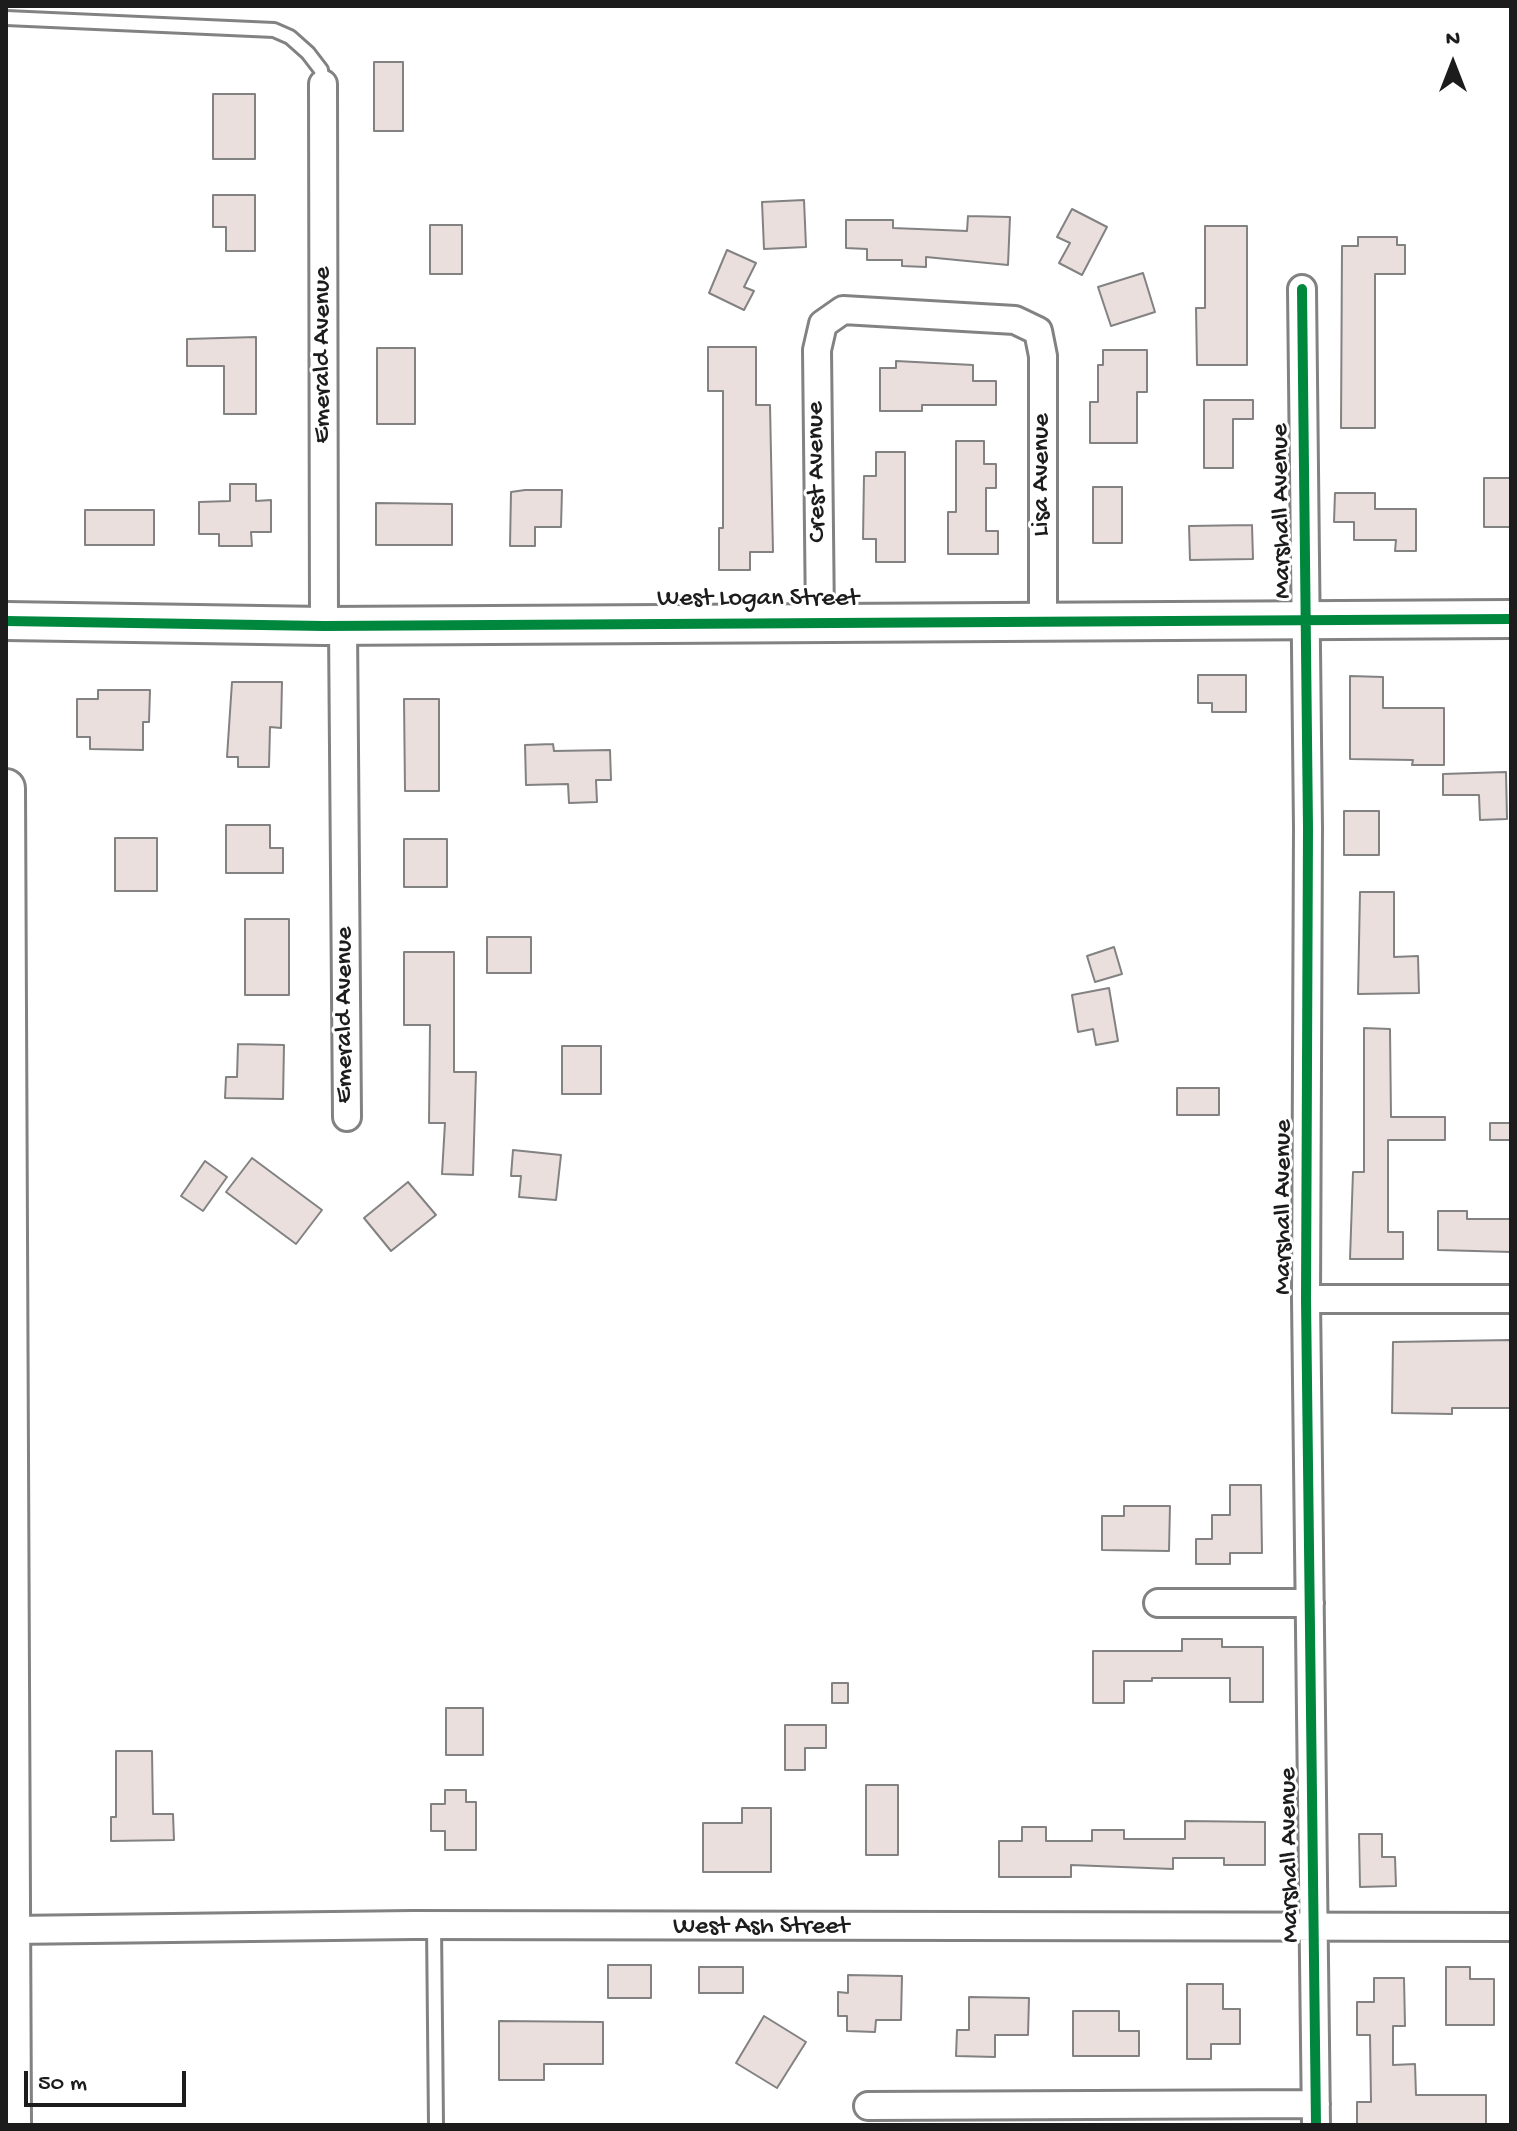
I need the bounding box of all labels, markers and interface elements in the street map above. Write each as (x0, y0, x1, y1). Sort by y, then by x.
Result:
north arrow (1413, 24, 1493, 104)
text: N (1446, 27, 1460, 53)
street label: Emerald Avenue (308, 266, 340, 444)
street label: Crest Avenue (801, 401, 835, 543)
street label: Lisa Avenue (1027, 413, 1059, 537)
street label: Marshall Avenue (1266, 423, 1300, 599)
street label: West Logan Street (657, 584, 859, 616)
street label: Emerald Avenue (330, 926, 362, 1104)
street label: Marshall Avenue (1269, 1119, 1301, 1295)
street label: Marshall Avenue (1274, 1767, 1308, 1943)
street label: West Ash Street (673, 1912, 849, 1944)
scale bar (28, 2055, 190, 2105)
text: 50 m (38, 2070, 87, 2099)

